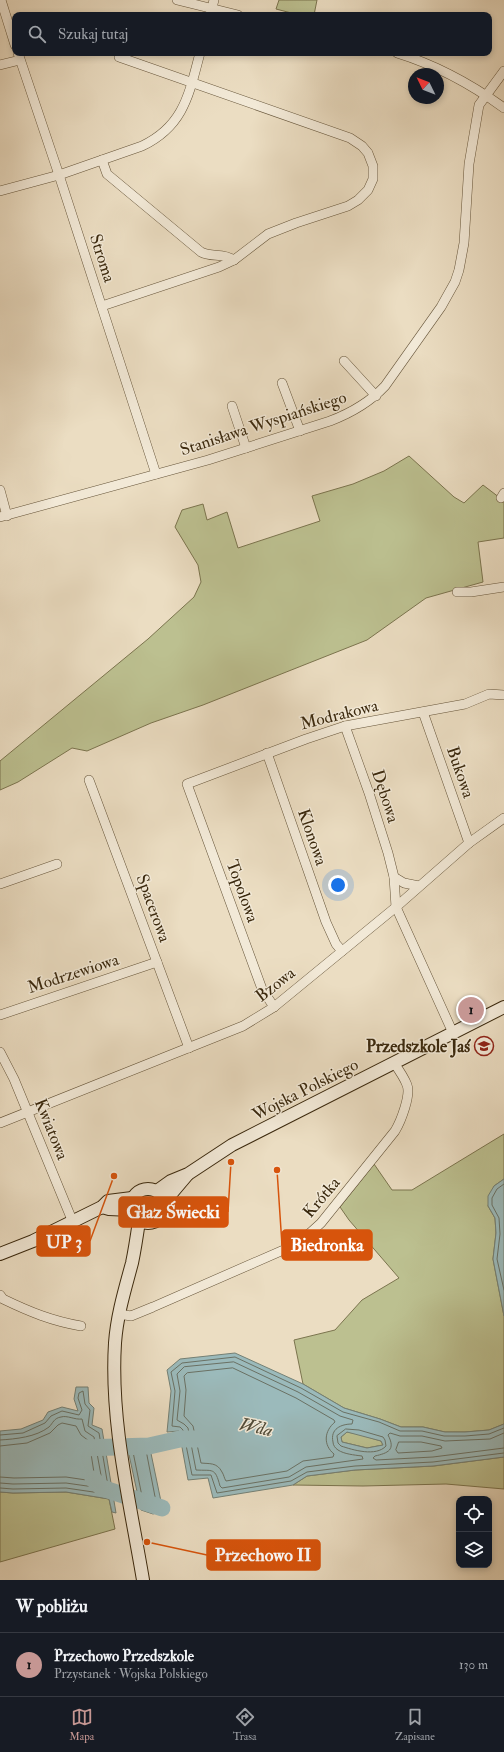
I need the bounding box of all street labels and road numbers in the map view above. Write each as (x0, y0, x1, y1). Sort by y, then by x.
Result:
street label: Stroma (85, 231, 120, 286)
street label: Stanisława Wyspiańskiego (177, 387, 349, 461)
street label: Modrakowa (298, 694, 381, 734)
street label: Bukowa (442, 744, 479, 802)
street label: Dębowa (367, 767, 404, 826)
street label: Klonowa (293, 806, 332, 869)
street label: Topolowa (221, 857, 264, 927)
street label: Spacerowa (131, 871, 176, 946)
street label: Modrzewiowa (25, 949, 122, 998)
street label: Bzowa (251, 962, 300, 1006)
street label: Wojska Polskiego (248, 1054, 362, 1126)
street label: Kwiatowa (30, 1095, 74, 1164)
street label: Krótka (298, 1172, 345, 1222)

